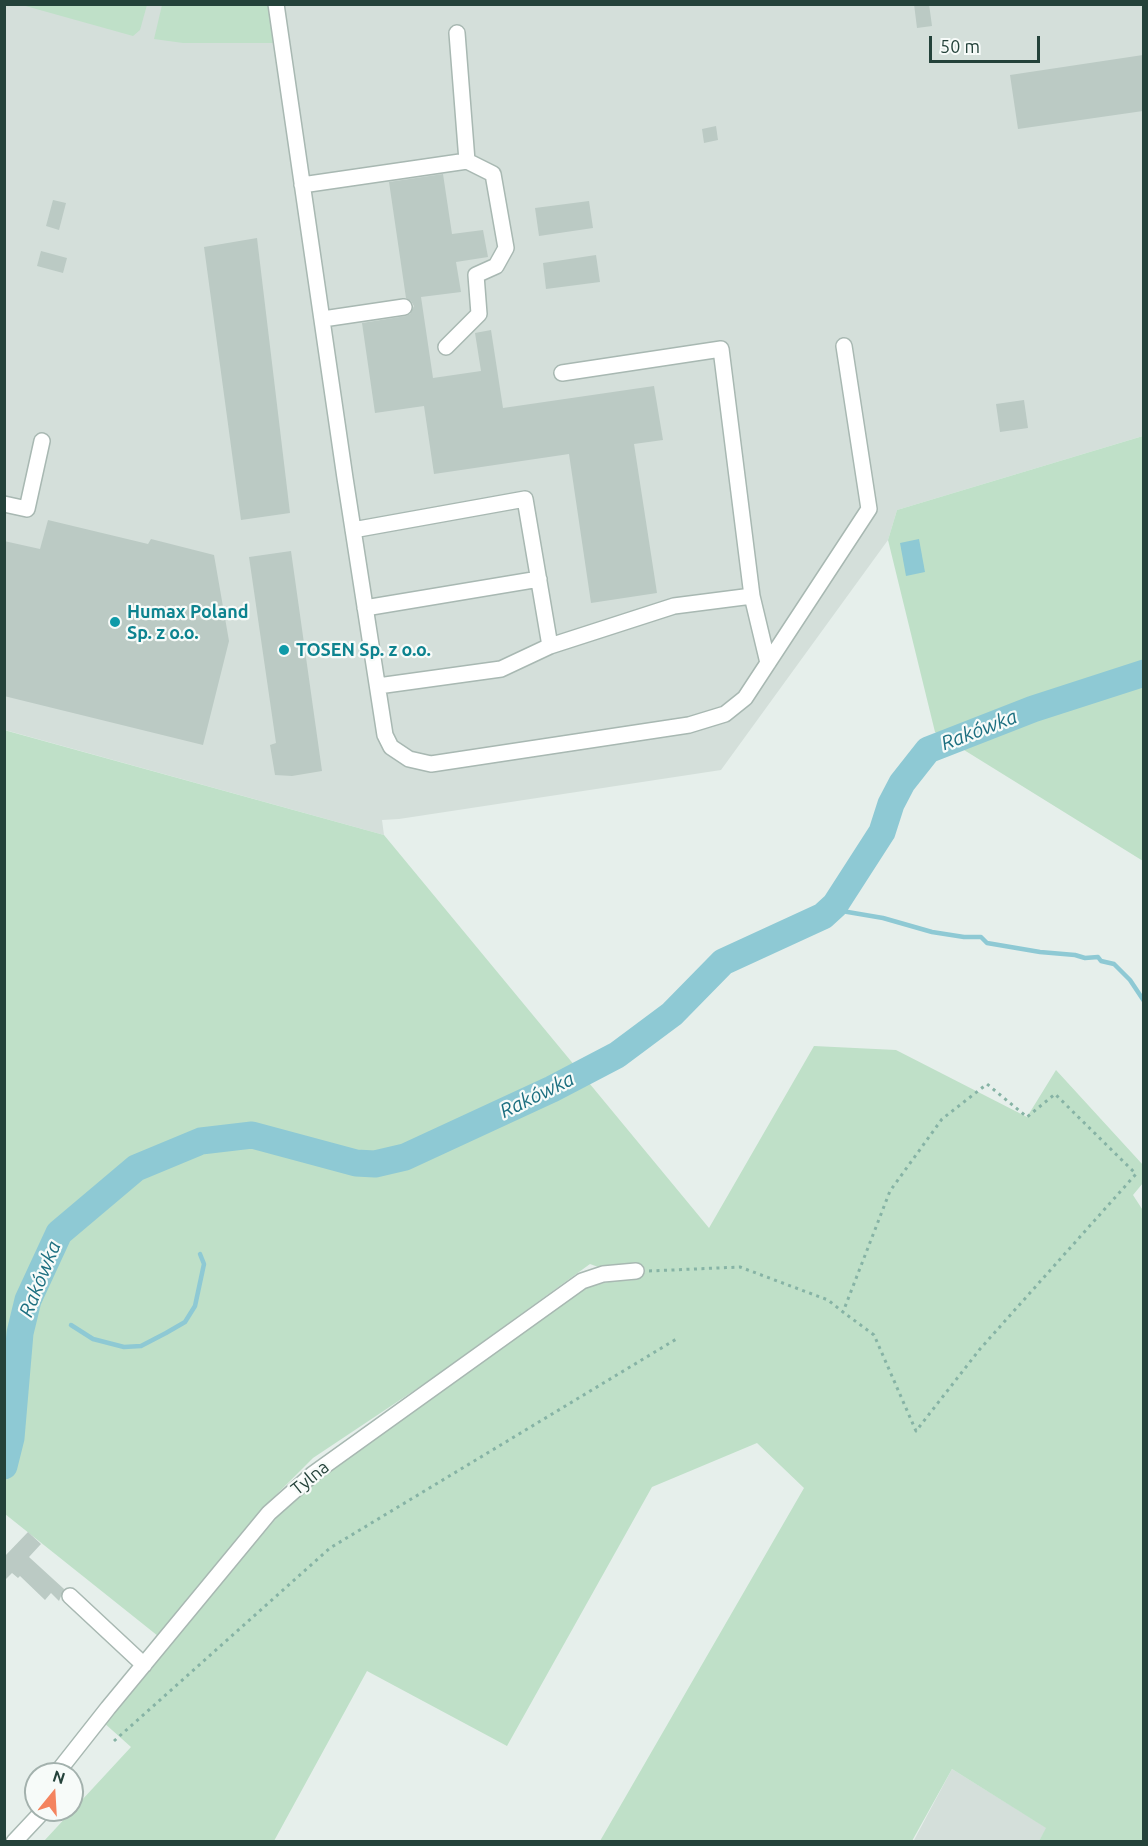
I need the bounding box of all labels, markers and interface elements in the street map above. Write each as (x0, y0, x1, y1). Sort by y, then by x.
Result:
scale bar (932, 24, 1043, 62)
text: 50 m (940, 36, 980, 56)
place label: Humax Poland Sp. z o.o. (127, 601, 249, 644)
marker: Humax Poland Sp. z o.o. (108, 615, 122, 629)
place label: TOSEN Sp. z o.o. (296, 639, 431, 661)
marker: TOSEN Sp. z o.o. (277, 643, 291, 657)
water label: Rakówka (938, 705, 1020, 755)
water label: Rakówka (496, 1067, 578, 1123)
water label: Rakówka (14, 1238, 66, 1320)
street label: Tylna (287, 1456, 333, 1500)
north arrow (24, 1762, 84, 1822)
text: N (50, 1766, 67, 1787)

